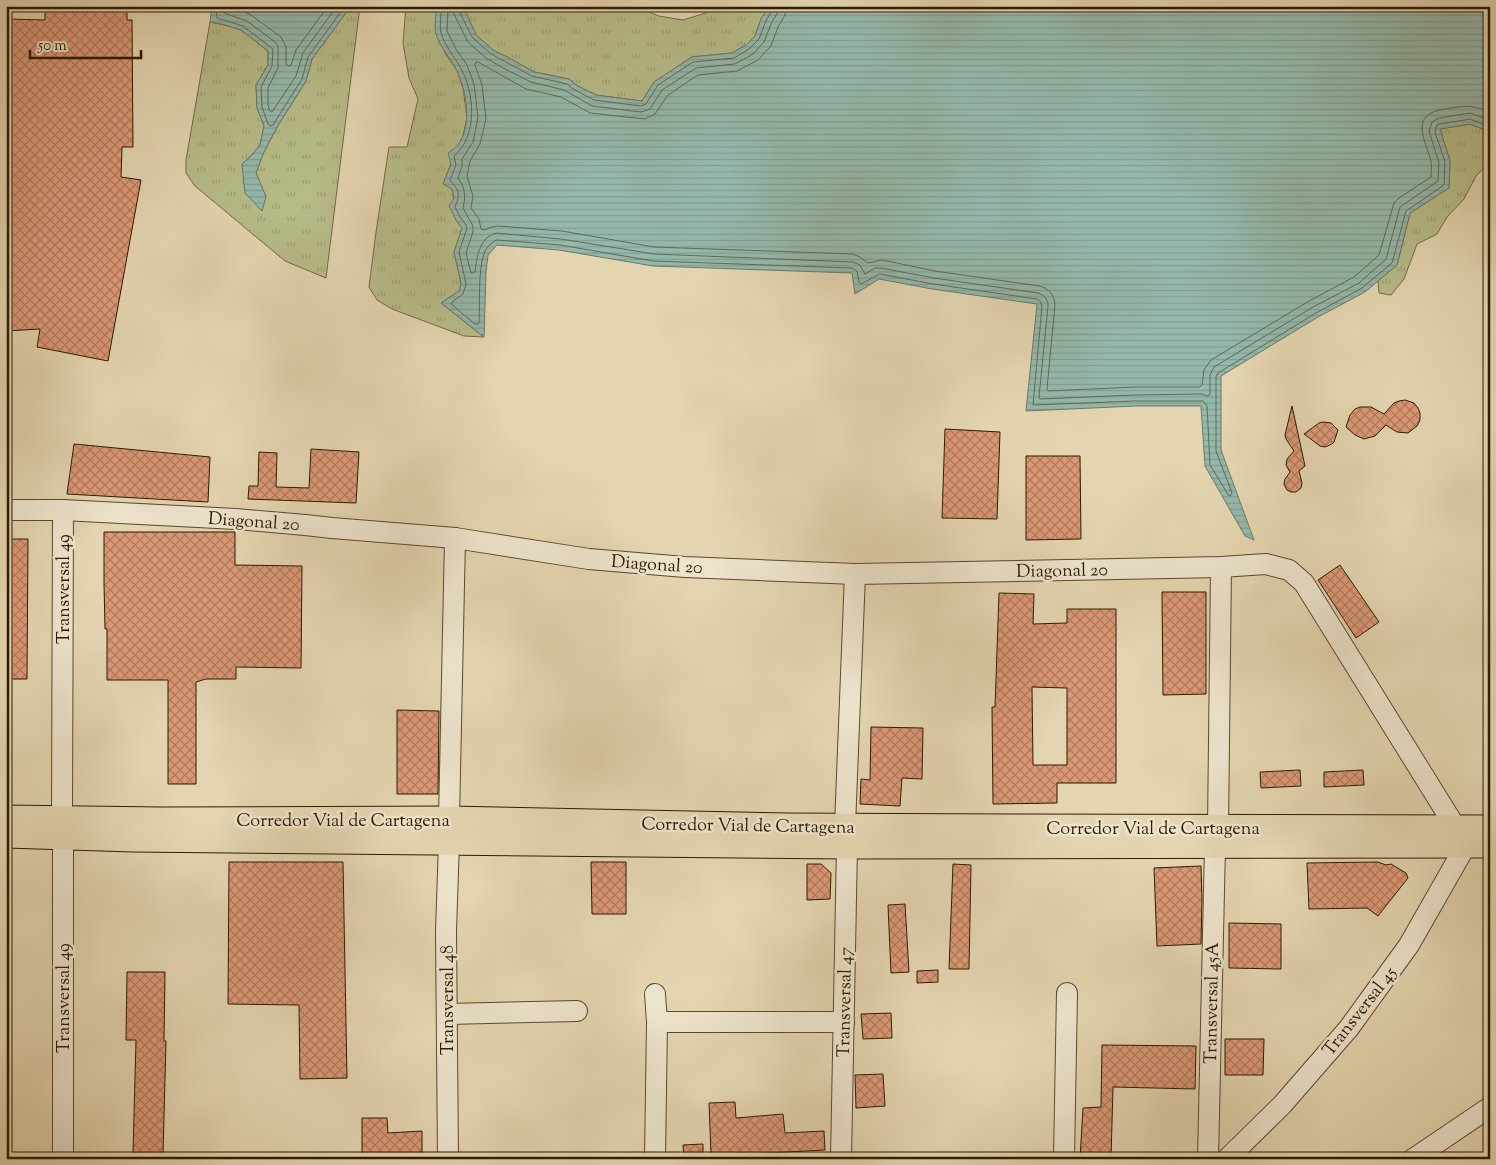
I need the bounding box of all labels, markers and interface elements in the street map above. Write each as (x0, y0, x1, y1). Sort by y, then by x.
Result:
scale bar (30, 28, 141, 60)
text: 50 m (37, 36, 67, 57)
street label: Diagonal 20 (207, 507, 301, 539)
street label: Transversal 49 (52, 534, 78, 644)
street label: Diagonal 20 (610, 550, 704, 582)
street label: Diagonal 20 (1016, 558, 1108, 586)
street label: Corredor Vial de Cartagena (236, 809, 450, 835)
street label: Corredor Vial de Cartagena (641, 812, 855, 842)
street label: Corredor Vial de Cartagena (1046, 817, 1260, 843)
street label: Transversal 45A (1199, 941, 1227, 1064)
street label: Transversal 49 (52, 943, 78, 1053)
street label: Transversal 48 (436, 945, 462, 1055)
street label: Transversal 47 (832, 947, 860, 1057)
street label: Transversal 45 (1317, 962, 1404, 1063)

